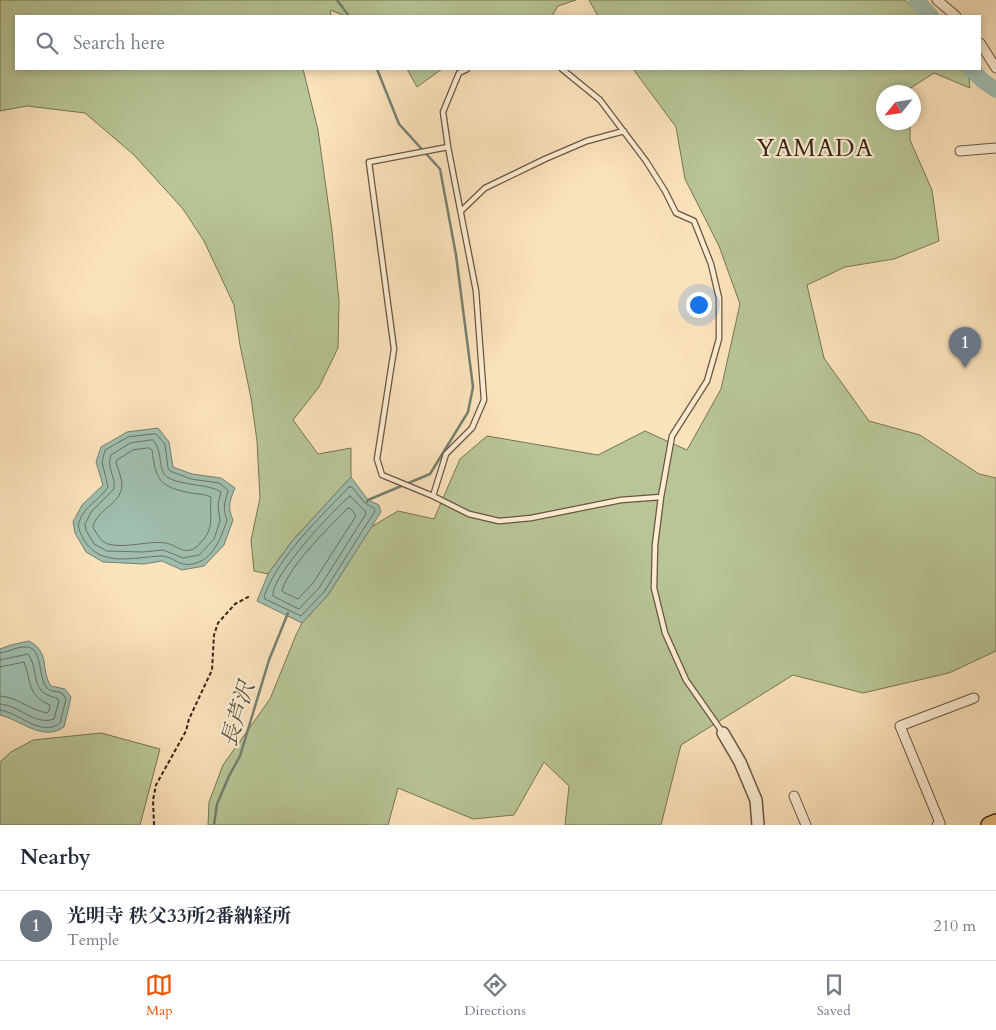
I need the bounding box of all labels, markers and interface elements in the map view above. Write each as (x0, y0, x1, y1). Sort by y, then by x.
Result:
search box (15, 15, 981, 70)
icon: search (33, 29, 61, 57)
text: Search here (73, 30, 165, 56)
north arrow (876, 85, 921, 130)
district label: YAMADA (756, 132, 874, 165)
your location (686, 292, 712, 318)
pin: 1 (949, 327, 981, 368)
water label: 長芦沢 (214, 675, 263, 750)
text: Nearby (20, 843, 91, 872)
text: 光明寺 秩父33所2番納経所 (67, 903, 291, 929)
text: 1 (32, 915, 40, 937)
text: 210 m (934, 915, 976, 937)
text: Temple (67, 929, 119, 951)
tab: Map (145, 971, 173, 1020)
tab: Directions (464, 971, 526, 1020)
tab: Saved (817, 971, 851, 1020)

